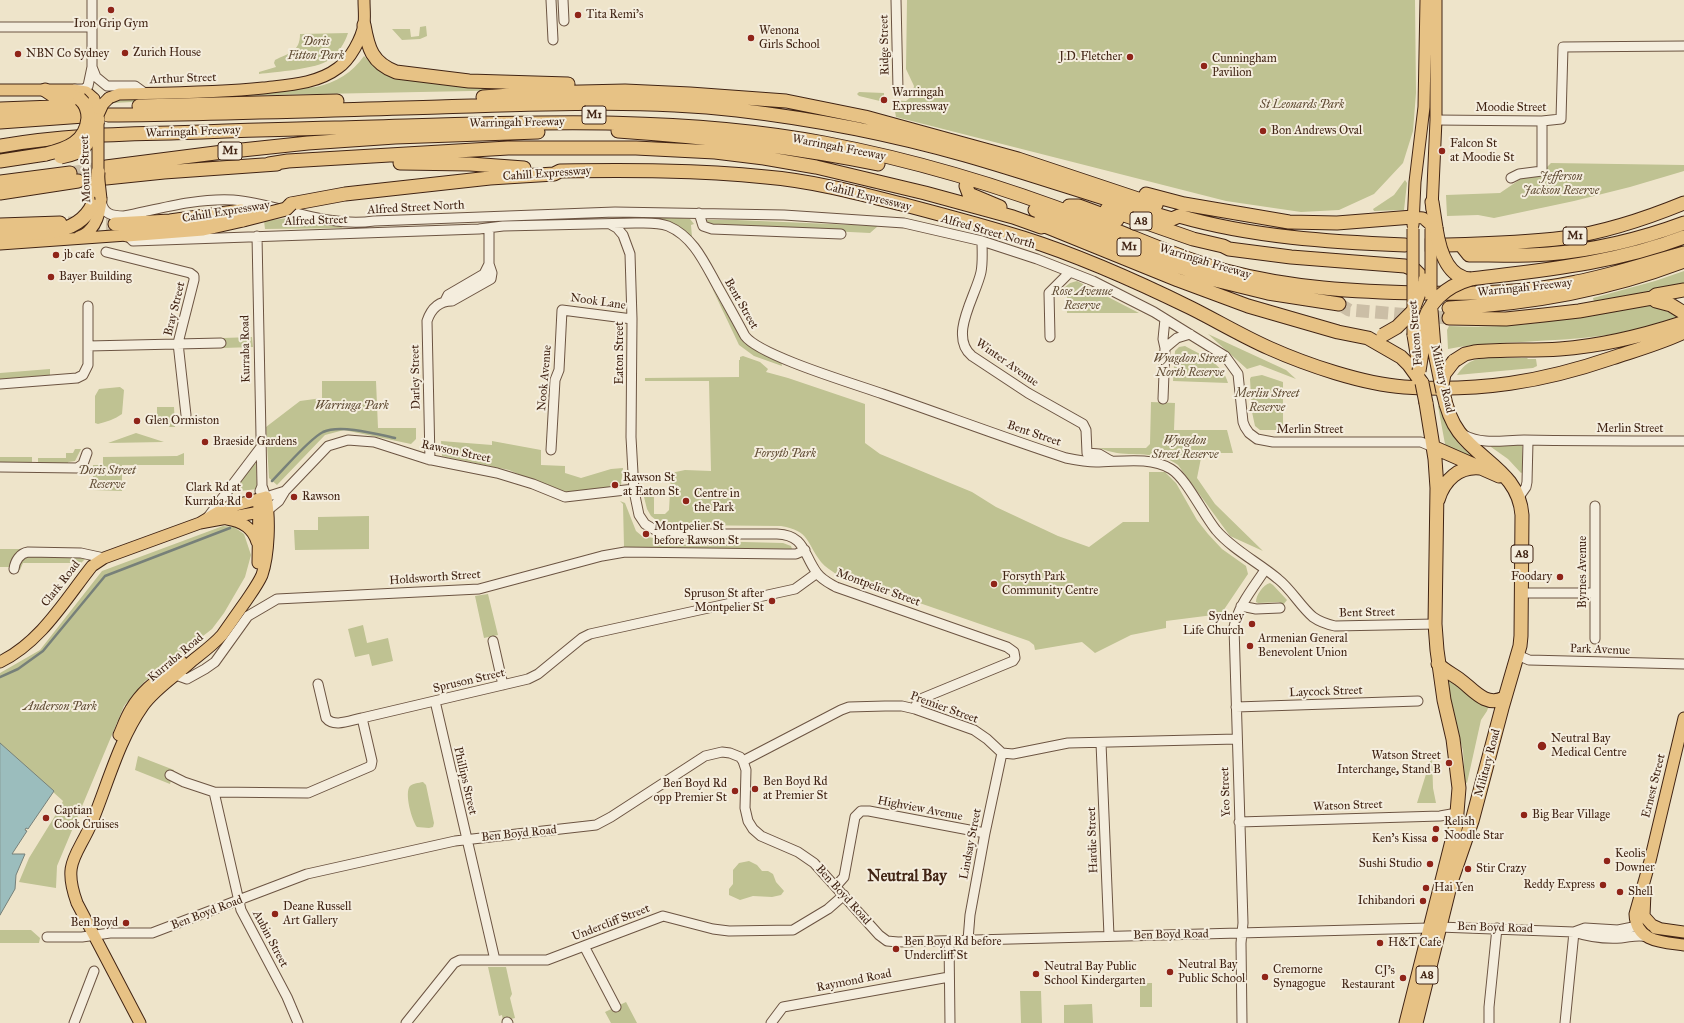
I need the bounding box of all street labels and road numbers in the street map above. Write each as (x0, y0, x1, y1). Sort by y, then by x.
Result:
street label: Ridge Street (877, 15, 893, 75)
street label: Arthur Street (149, 71, 217, 87)
street label: Moodie Street (1475, 101, 1547, 115)
road number: M1 (582, 106, 606, 124)
street label: Warringah Freeway (469, 115, 565, 131)
street label: Warringah Freeway (145, 123, 241, 141)
street label: Warringah Freeway (791, 132, 887, 164)
street label: Mount Street (78, 135, 94, 203)
road number: M1 (218, 142, 242, 160)
street label: Cahill Expressway (502, 164, 592, 184)
street label: Cahill Expressway (823, 179, 913, 215)
street label: Cahill Expressway (181, 198, 271, 226)
street label: Alfred Street North (367, 198, 465, 218)
street label: Alfred Street North (939, 212, 1037, 252)
road number: A8 (1130, 212, 1152, 230)
street label: Alfred Street (284, 213, 348, 229)
road number: M1 (1563, 227, 1587, 245)
road number: M1 (1117, 238, 1141, 256)
street label: Warringah Freeway (1158, 241, 1252, 283)
street label: Bent Street (721, 276, 761, 332)
street label: Warringah Freeway (1477, 276, 1573, 300)
street label: Bray Street (161, 280, 189, 338)
street label: Nook Lane (569, 291, 627, 313)
street label: Falcon Street (1406, 300, 1426, 366)
street label: Kurraba Road (238, 315, 254, 383)
street label: Eaton Street (613, 322, 627, 384)
street label: Winter Avenue (973, 336, 1041, 390)
street label: Military Road (1427, 343, 1457, 415)
street label: Darley Street (408, 344, 424, 410)
street label: Nook Avenue (535, 344, 555, 412)
street label: Bent Street (1005, 418, 1063, 450)
street label: Merlin Street (1596, 422, 1664, 436)
street label: Merlin Street (1276, 423, 1344, 437)
street label: Rawson Street (420, 438, 492, 466)
street label: Byrnes Avenue (1576, 536, 1590, 608)
road number: A8 (1511, 545, 1533, 563)
street label: Clark Road (39, 558, 83, 610)
street label: Montpelier Street (834, 566, 922, 610)
street label: Holdsworth Street (389, 568, 481, 588)
street label: Bent Street (1339, 605, 1395, 621)
street label: Kurraba Road (145, 631, 207, 685)
street label: Park Avenue (1570, 642, 1630, 658)
street label: Spruson Street (432, 666, 506, 696)
street label: Laycock Street (1289, 684, 1363, 700)
street label: Premier Street (908, 689, 980, 727)
street label: Military Road (1472, 727, 1504, 799)
street label: Phillips Street (450, 746, 480, 816)
street label: Ernest Street (1639, 752, 1669, 820)
street label: Yeo Street (1218, 767, 1234, 817)
street label: Highview Avenue (876, 794, 964, 824)
street label: Watson Street (1313, 798, 1383, 814)
street label: Hardie Street (1085, 806, 1101, 874)
street label: Lindsay Street (957, 807, 985, 881)
street label: Ben Boyd Road (481, 823, 557, 845)
street label: Ben Boyd Road (812, 862, 874, 928)
street label: Ben Boyd Road (169, 893, 245, 933)
street label: Undercliff Street (570, 902, 652, 944)
street label: Aubin Street (249, 908, 291, 970)
street label: Ben Boyd Road (1457, 919, 1533, 937)
street label: Ben Boyd Road (1133, 927, 1209, 943)
road number: A8 (1416, 966, 1438, 984)
street label: Raymond Road (815, 967, 893, 995)

